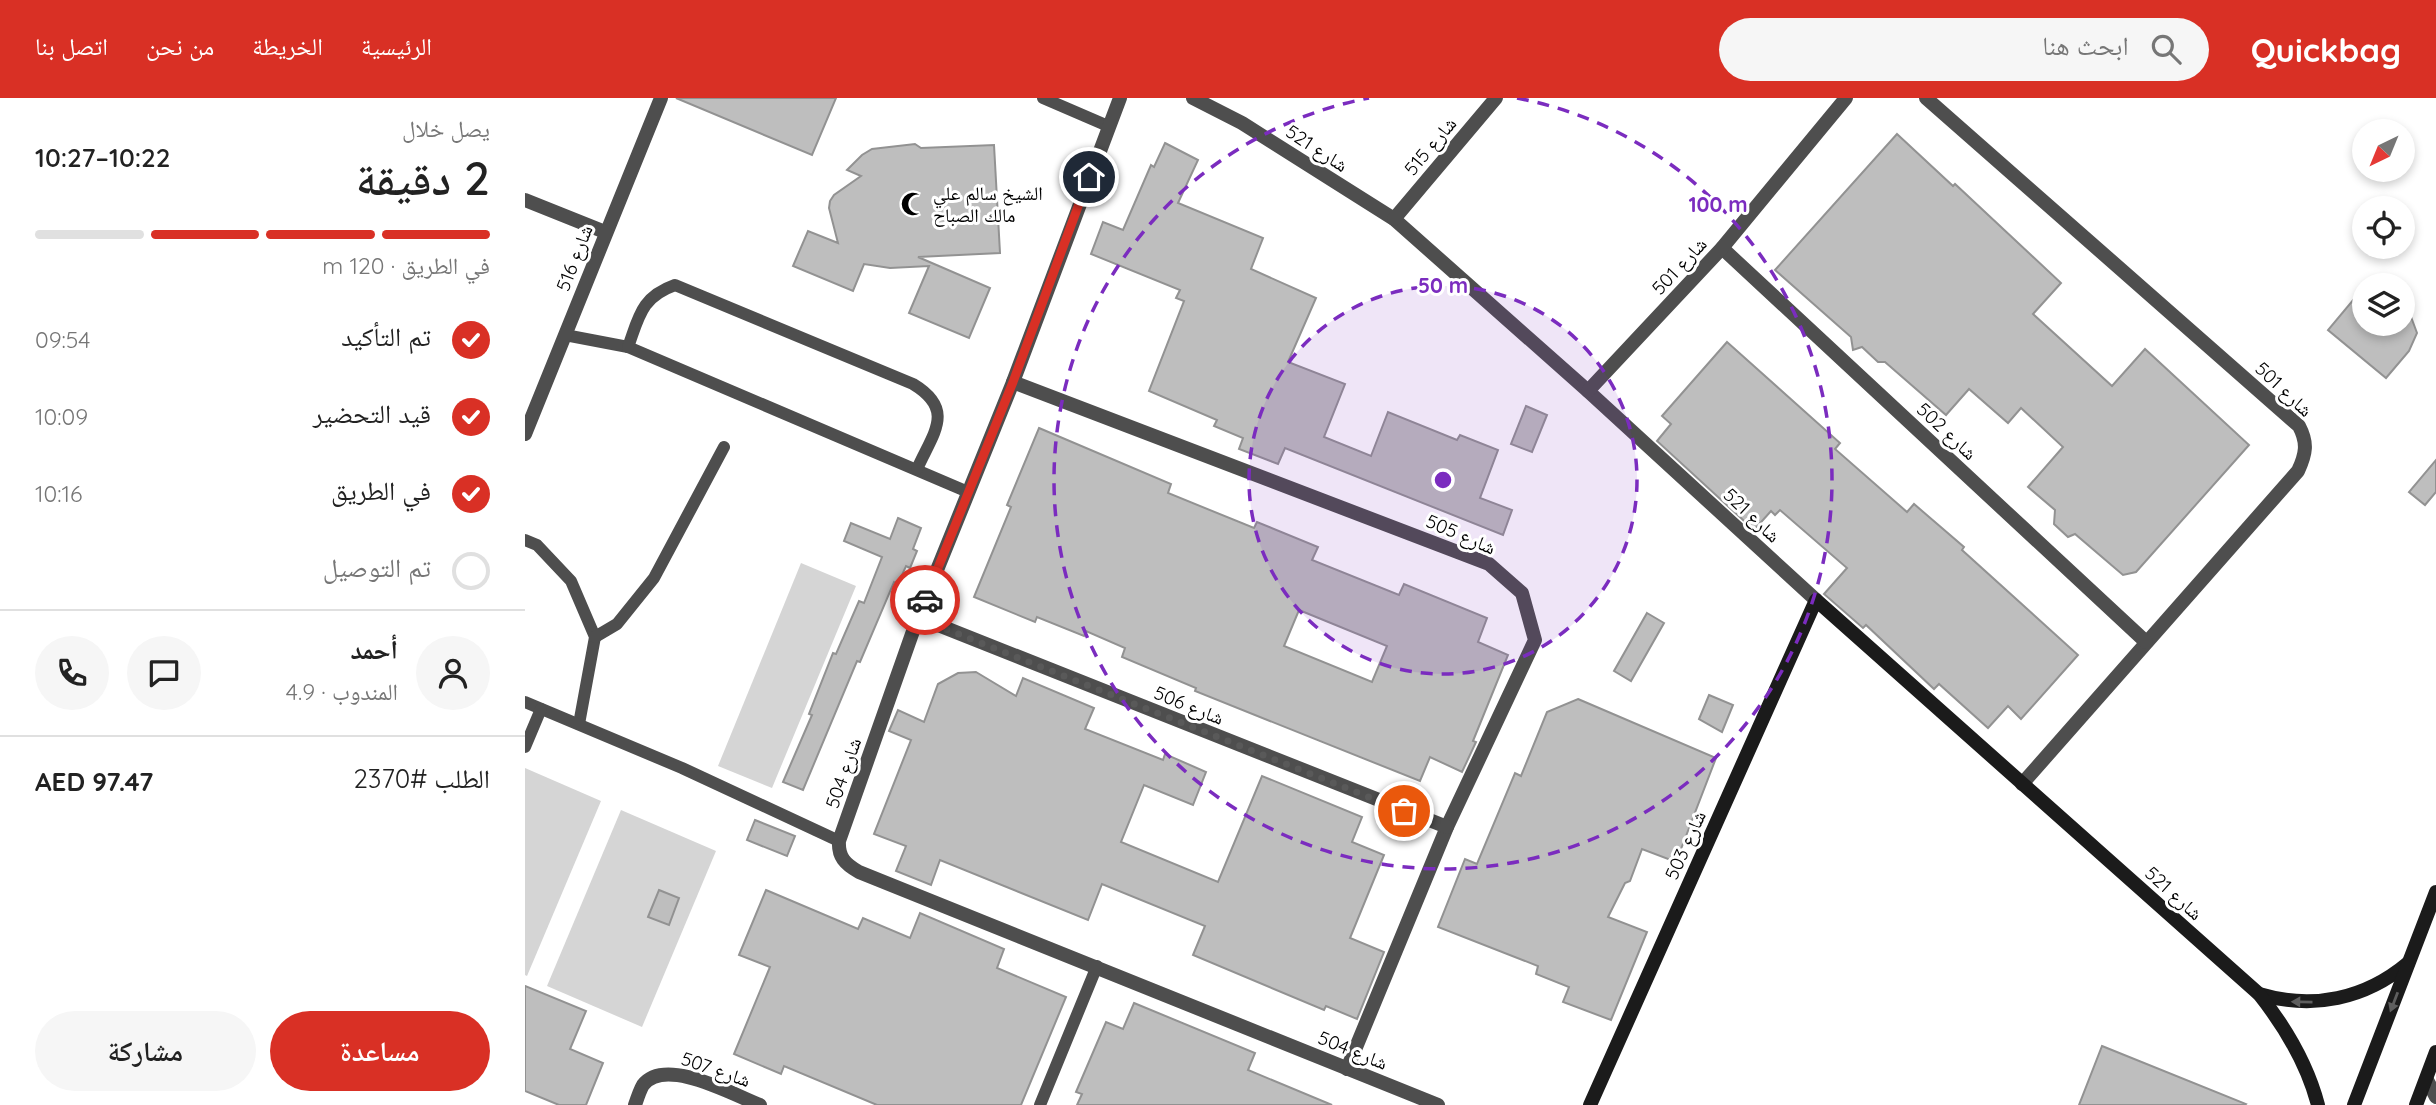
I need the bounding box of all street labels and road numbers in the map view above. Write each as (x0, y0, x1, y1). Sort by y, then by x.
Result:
street label: شارع 515 (1399, 112, 1461, 180)
street label: شارع 521 (1281, 119, 1353, 177)
street label: شارع 516 (550, 222, 598, 294)
street label: شارع 501 (1646, 232, 1712, 300)
street label: شارع 501 (2250, 356, 2318, 422)
street label: شارع 502 (1912, 397, 1982, 465)
street label: شارع 521 (1718, 483, 1786, 547)
street label: شارع 505 (1423, 509, 1499, 559)
street label: شارع 506 (1151, 680, 1227, 730)
street label: شارع 504 (820, 735, 866, 811)
street label: شارع 503 (1659, 807, 1711, 883)
street label: شارع 521 (2140, 861, 2208, 925)
street label: شارع 504 (1315, 1025, 1391, 1075)
street label: شارع 507 (678, 1046, 754, 1092)

